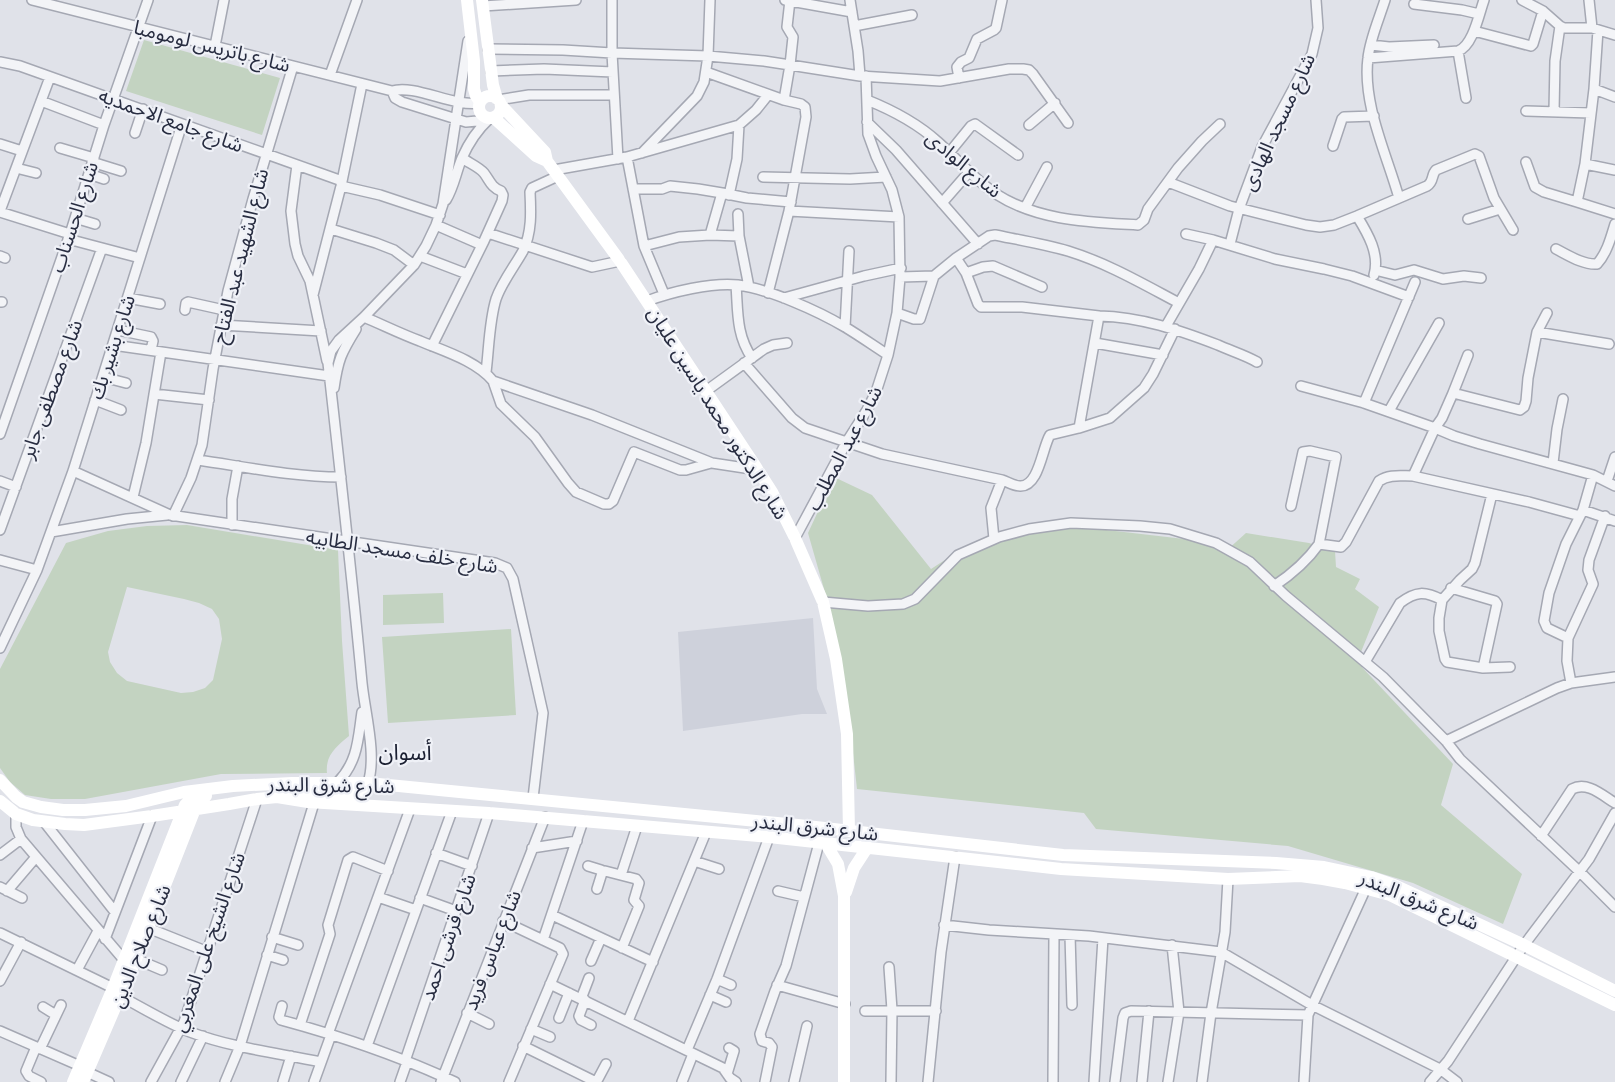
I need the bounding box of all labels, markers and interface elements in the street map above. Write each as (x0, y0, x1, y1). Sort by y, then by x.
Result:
street label: شارع باتريس لومومبا (130, 14, 293, 80)
street label: شارع مسجد الهادى (1235, 49, 1323, 196)
street label: شارع جامع الاحمديه (95, 82, 247, 160)
street label: شارع الوادى (919, 125, 1008, 205)
street label: شارع الحسناب (44, 158, 106, 276)
street label: شارع الشهيد عبد الفتاح (206, 166, 276, 347)
street label: شارع بشير بك (83, 291, 143, 403)
street label: شارع الدكتور محمد ياسين عليان (640, 302, 794, 525)
street label: شارع مصطفى جابر (13, 316, 90, 464)
street label: شارع عبد المطلب (800, 381, 890, 516)
street label: شارع خلف مسجد الطابيه (304, 523, 500, 581)
district label: أسوان (378, 737, 432, 769)
street label: شارع شرق البندر (266, 771, 395, 801)
street label: شارع شرق البندر (749, 807, 880, 849)
street label: شارع الشيخ على المغربي (165, 849, 253, 1036)
street label: شارع شرق البندر (1354, 864, 1483, 938)
street label: شارع قرشى احمد (414, 870, 484, 1004)
street label: شارع صلاح الدين (103, 880, 178, 1012)
street label: شارع عباس فريد (457, 886, 529, 1015)

